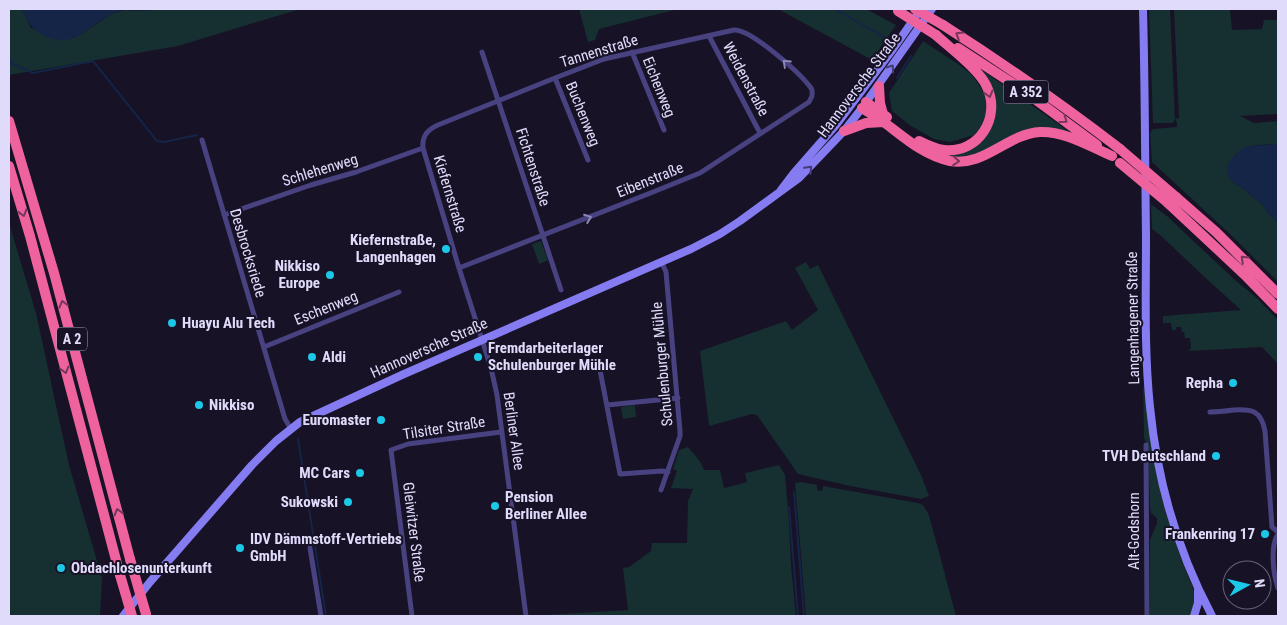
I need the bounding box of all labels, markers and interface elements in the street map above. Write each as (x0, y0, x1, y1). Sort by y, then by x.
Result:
street label: Hannoversche Straße (814, 29, 904, 141)
street label: Tannenstraße (558, 31, 640, 71)
one-way arrow (955, 32, 964, 41)
street label: Weidenstraße (719, 39, 773, 119)
street label: Eichenweg (639, 54, 679, 120)
one-way arrow (783, 60, 792, 69)
one-way arrow (885, 65, 894, 74)
street label: Buchenweg (562, 79, 604, 149)
road number: A 352 (1004, 80, 1048, 104)
one-way arrow (984, 90, 994, 98)
one-way arrow (1058, 114, 1067, 122)
street label: Fichtenstraße (512, 126, 554, 208)
street label: Schlehenweg (280, 150, 360, 190)
street label: Kiefernstraße (430, 153, 470, 235)
one-way arrow (952, 155, 960, 166)
street label: Eibenstraße (614, 159, 686, 201)
one-way arrow (803, 165, 812, 174)
street label: Desbrocksriede (226, 206, 270, 300)
one-way arrow (17, 208, 27, 216)
one-way arrow (583, 214, 592, 224)
place label: Kiefernstraße, Langenhagen (350, 231, 436, 266)
marker: Kiefernstraße, Langenhagen (440, 243, 452, 255)
street label: Langenhagener Straße (1123, 251, 1143, 385)
one-way arrow (1241, 256, 1250, 265)
place label: Nikkiso Europe (275, 257, 320, 292)
marker: Nikkiso Europe (324, 269, 336, 281)
street label: Eschenweg (292, 287, 360, 329)
one-way arrow (58, 301, 68, 309)
street label: Schulenburger Mühle (648, 301, 676, 427)
place label: Huayu Alu Tech (182, 314, 275, 332)
street label: Hannoversche Straße (368, 314, 490, 382)
marker: Huayu Alu Tech (166, 317, 178, 329)
road number: A 2 (57, 328, 87, 350)
place label: Fremdarbeiterlager Schulenburger Mühle (488, 339, 616, 374)
place label: Aldi (322, 348, 346, 366)
marker: Aldi (306, 351, 318, 363)
marker: Fremdarbeiterlager Schulenburger Mühle (472, 351, 484, 363)
one-way arrow (60, 365, 70, 373)
place label: Repha (1186, 374, 1223, 392)
marker: Repha (1227, 377, 1239, 389)
street label: Berliner Allee (500, 391, 528, 471)
place label: Nikkiso (209, 396, 254, 414)
marker: Nikkiso (193, 399, 205, 411)
place label: Euromaster (302, 411, 371, 429)
street label: Tilsiter Straße (402, 413, 486, 443)
marker: Euromaster (375, 414, 387, 426)
place label: TVH Deutschland (1102, 447, 1206, 465)
marker: TVH Deutschland (1210, 450, 1222, 462)
place label: MC Cars (299, 464, 350, 482)
marker: MC Cars (354, 467, 366, 479)
street label: Gleiwitzer Straße (399, 481, 429, 583)
place label: Pension Berliner Allee (505, 488, 587, 523)
street label: Alt-Godshorn (1125, 492, 1143, 570)
place label: Sukowski (281, 493, 338, 511)
marker: Sukowski (342, 496, 354, 508)
marker: Pension Berliner Allee (489, 500, 501, 512)
one-way arrow (113, 508, 124, 517)
place label: Frankenring 17 (1165, 525, 1255, 543)
marker: Frankenring 17 (1259, 528, 1271, 540)
place label: IDV Dämmstoff-Vertriebs GmbH (250, 530, 402, 565)
marker: IDV Dämmstoff-Vertriebs GmbH (234, 542, 246, 554)
place label: Obdachlosenunterkunft (71, 559, 212, 577)
north arrow (1222, 560, 1272, 610)
marker: Obdachlosenunterkunft (55, 562, 67, 574)
text: N (1251, 578, 1268, 589)

